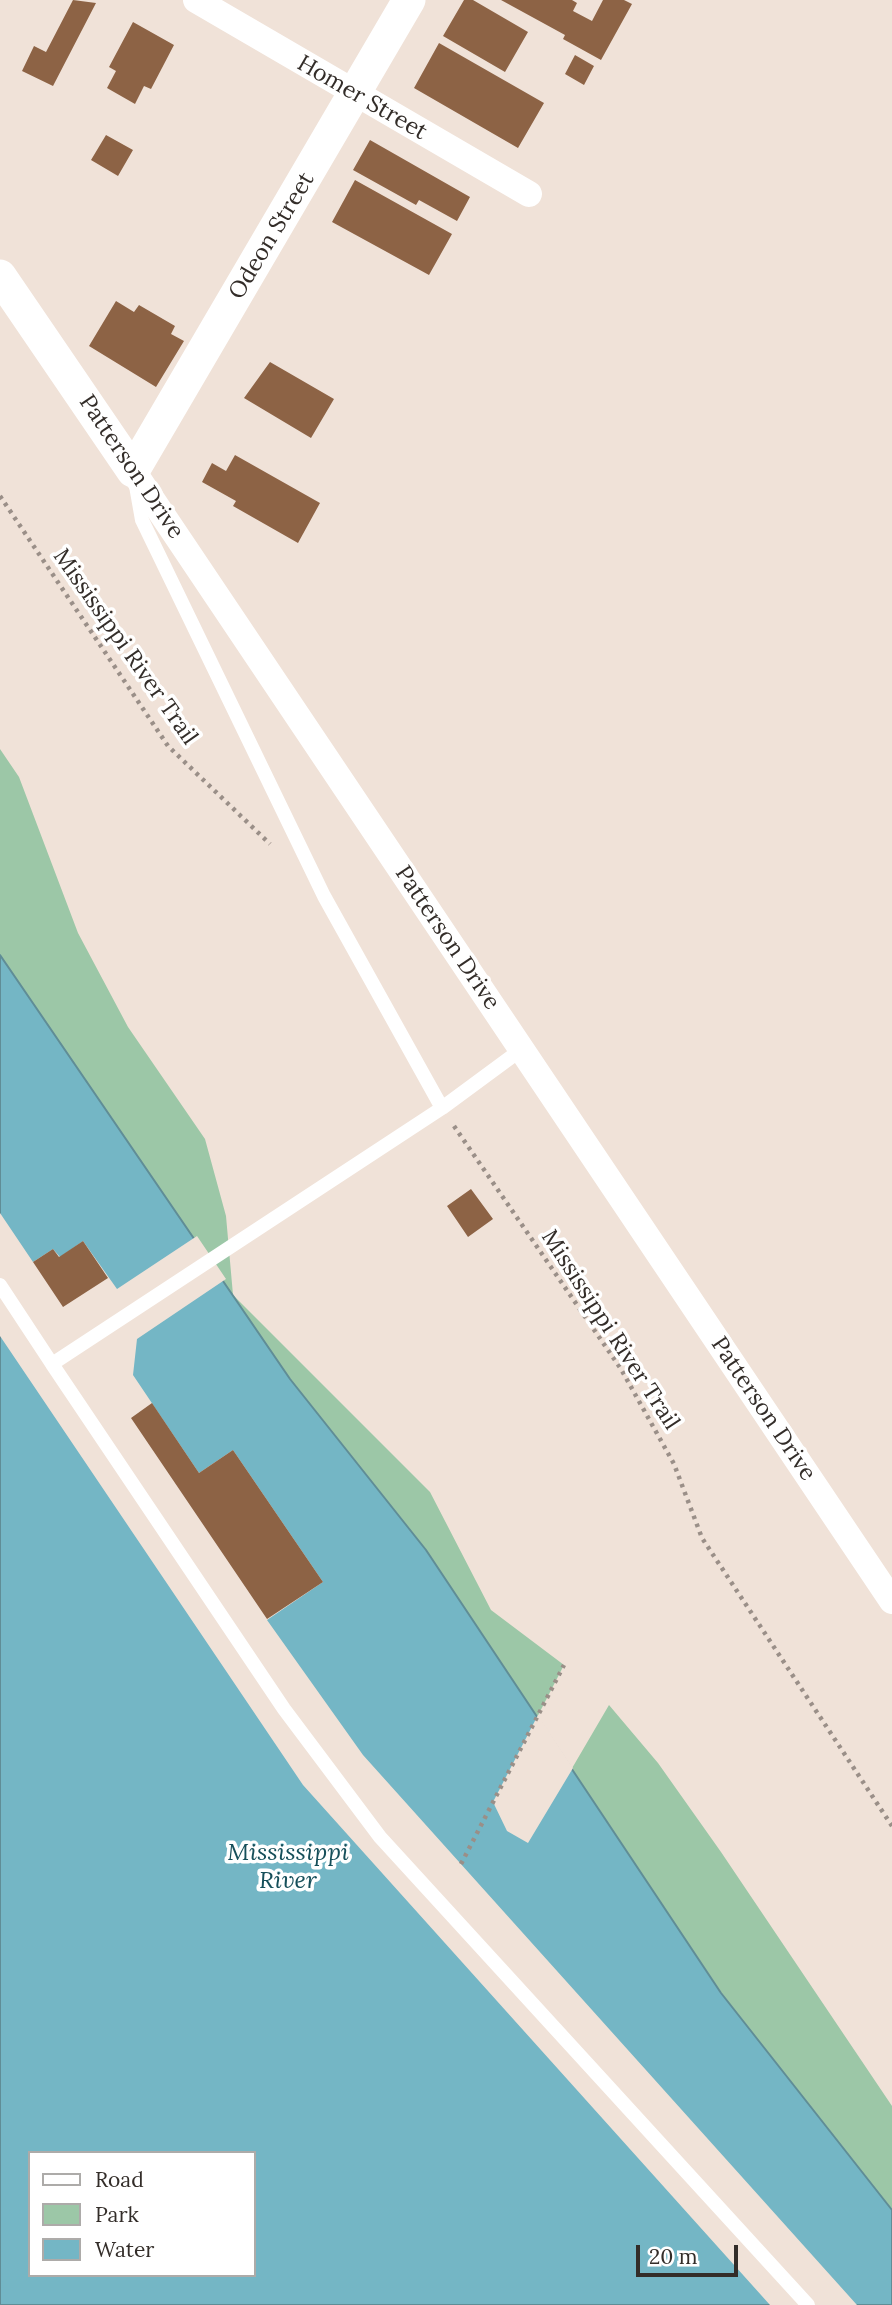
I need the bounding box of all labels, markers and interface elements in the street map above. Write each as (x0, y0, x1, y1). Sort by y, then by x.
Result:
street label: Homer Street (292, 50, 432, 146)
street label: Odeon Street (223, 168, 321, 304)
street label: Patterson Drive (73, 390, 189, 544)
street label: Mississippi River Trail (47, 544, 203, 750)
street label: Patterson Drive (389, 861, 505, 1015)
street label: Mississippi River Trail (535, 1225, 685, 1435)
street label: Patterson Drive (705, 1332, 821, 1486)
water label: Mississippi River (227, 1839, 349, 1895)
legend (28, 2151, 256, 2277)
text: Road (95, 2166, 144, 2193)
text: Park (95, 2201, 139, 2228)
scale bar (640, 2232, 742, 2276)
text: Water (95, 2236, 154, 2263)
text: 20 m (649, 2243, 698, 2270)

